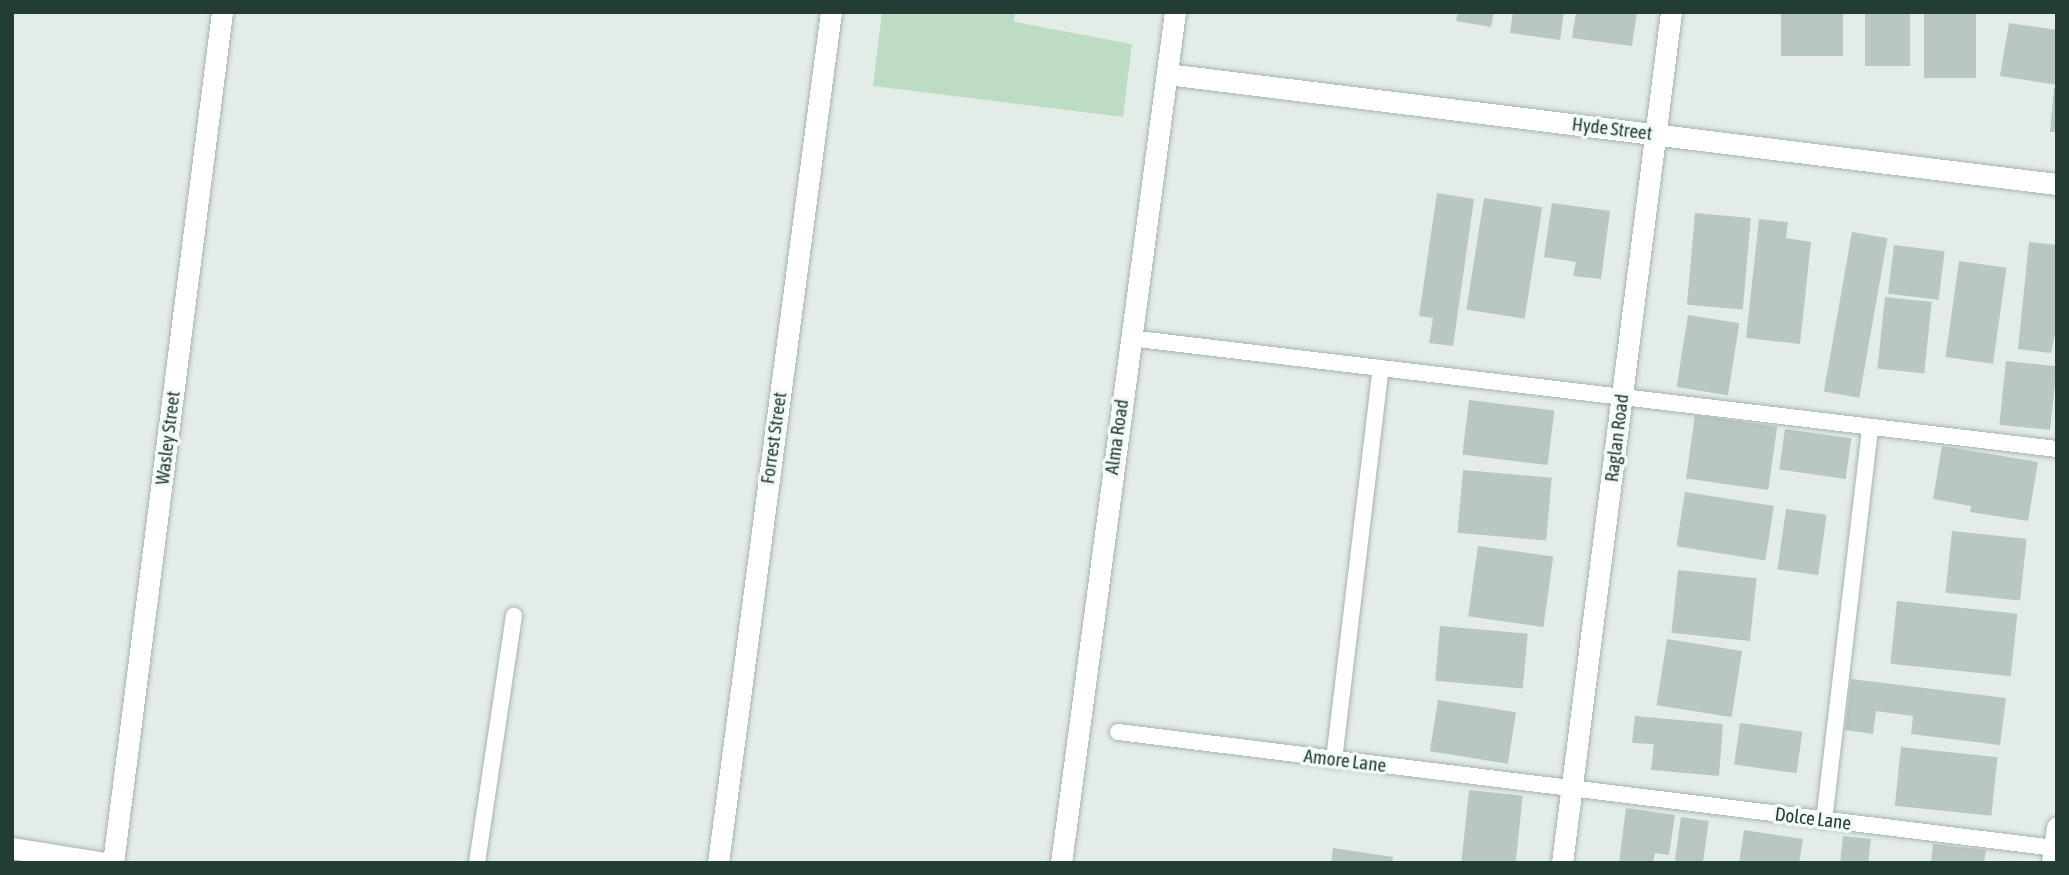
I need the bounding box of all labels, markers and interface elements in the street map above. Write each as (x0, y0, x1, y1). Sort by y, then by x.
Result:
street label: Hyde Street (1571, 113, 1653, 145)
street label: Wasley Street (151, 390, 185, 486)
street label: Forrest Street (756, 391, 792, 485)
street label: Raglan Road (1600, 393, 1634, 483)
street label: Alma Road (1100, 398, 1134, 476)
street label: Amore Lane (1303, 745, 1387, 777)
street label: Dolce Lane (1774, 803, 1852, 835)

